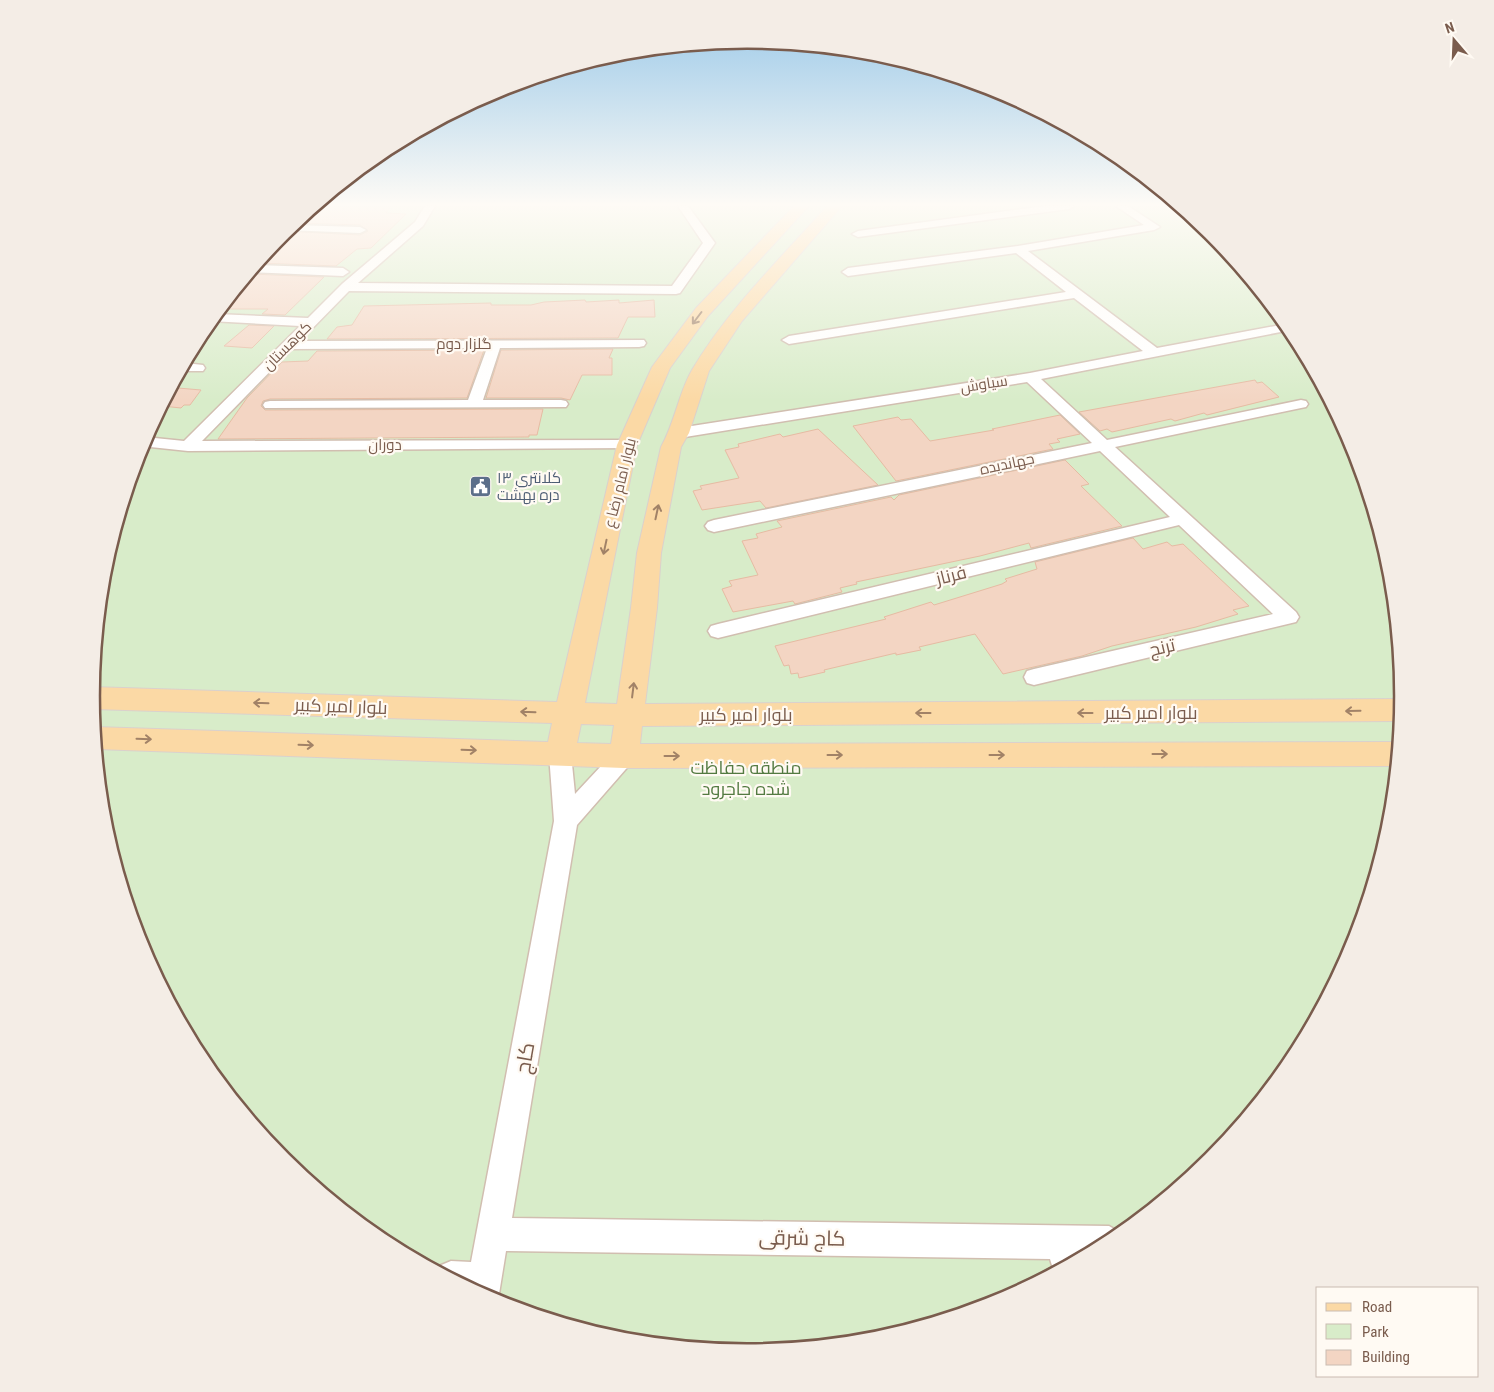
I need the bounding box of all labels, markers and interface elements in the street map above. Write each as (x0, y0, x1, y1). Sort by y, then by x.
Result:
north arrow (1429, 15, 1479, 65)
text: N (1443, 19, 1456, 37)
one-way arrow (692, 311, 703, 324)
street label: کوهستان (259, 318, 316, 375)
street label: گلزار دوم (436, 335, 492, 354)
street label: سیاوش (959, 371, 1009, 398)
street label: دوران (368, 436, 402, 455)
street label: بلوار امام رضا ع (600, 436, 642, 530)
street label: جهاندیده (978, 449, 1036, 480)
place label: کلانتری ۱۳ دره بهشت (497, 469, 561, 505)
public building icon: کلانتری ۱۳ دره بهشت (469, 475, 493, 499)
one-way arrow (653, 504, 662, 520)
one-way arrow (600, 538, 609, 554)
street label: فرناز (932, 561, 969, 590)
street label: ترنج (1147, 634, 1178, 662)
one-way arrow (628, 683, 638, 699)
street label: بلوار امیر کبیر (293, 694, 388, 719)
one-way arrow (253, 699, 269, 708)
street label: بلوار امیر کبیر (1104, 702, 1197, 724)
street label: بلوار امیر کبیر (699, 704, 792, 726)
one-way arrow (1345, 706, 1362, 716)
one-way arrow (521, 707, 537, 717)
one-way arrow (1078, 708, 1094, 718)
one-way arrow (915, 709, 931, 718)
one-way arrow (136, 735, 152, 744)
one-way arrow (298, 740, 314, 750)
one-way arrow (460, 746, 476, 755)
one-way arrow (1152, 749, 1168, 759)
one-way arrow (826, 750, 843, 760)
one-way arrow (989, 750, 1005, 760)
one-way arrow (664, 751, 680, 761)
park label: منطقه حفاظت شده جاجرود (690, 757, 802, 800)
street label: کاج (510, 1040, 542, 1076)
street label: کاج شرقی (758, 1225, 846, 1253)
legend (1316, 1287, 1479, 1377)
text: Road (1362, 1298, 1392, 1316)
text: Park (1362, 1323, 1389, 1341)
text: Building (1362, 1348, 1410, 1366)

